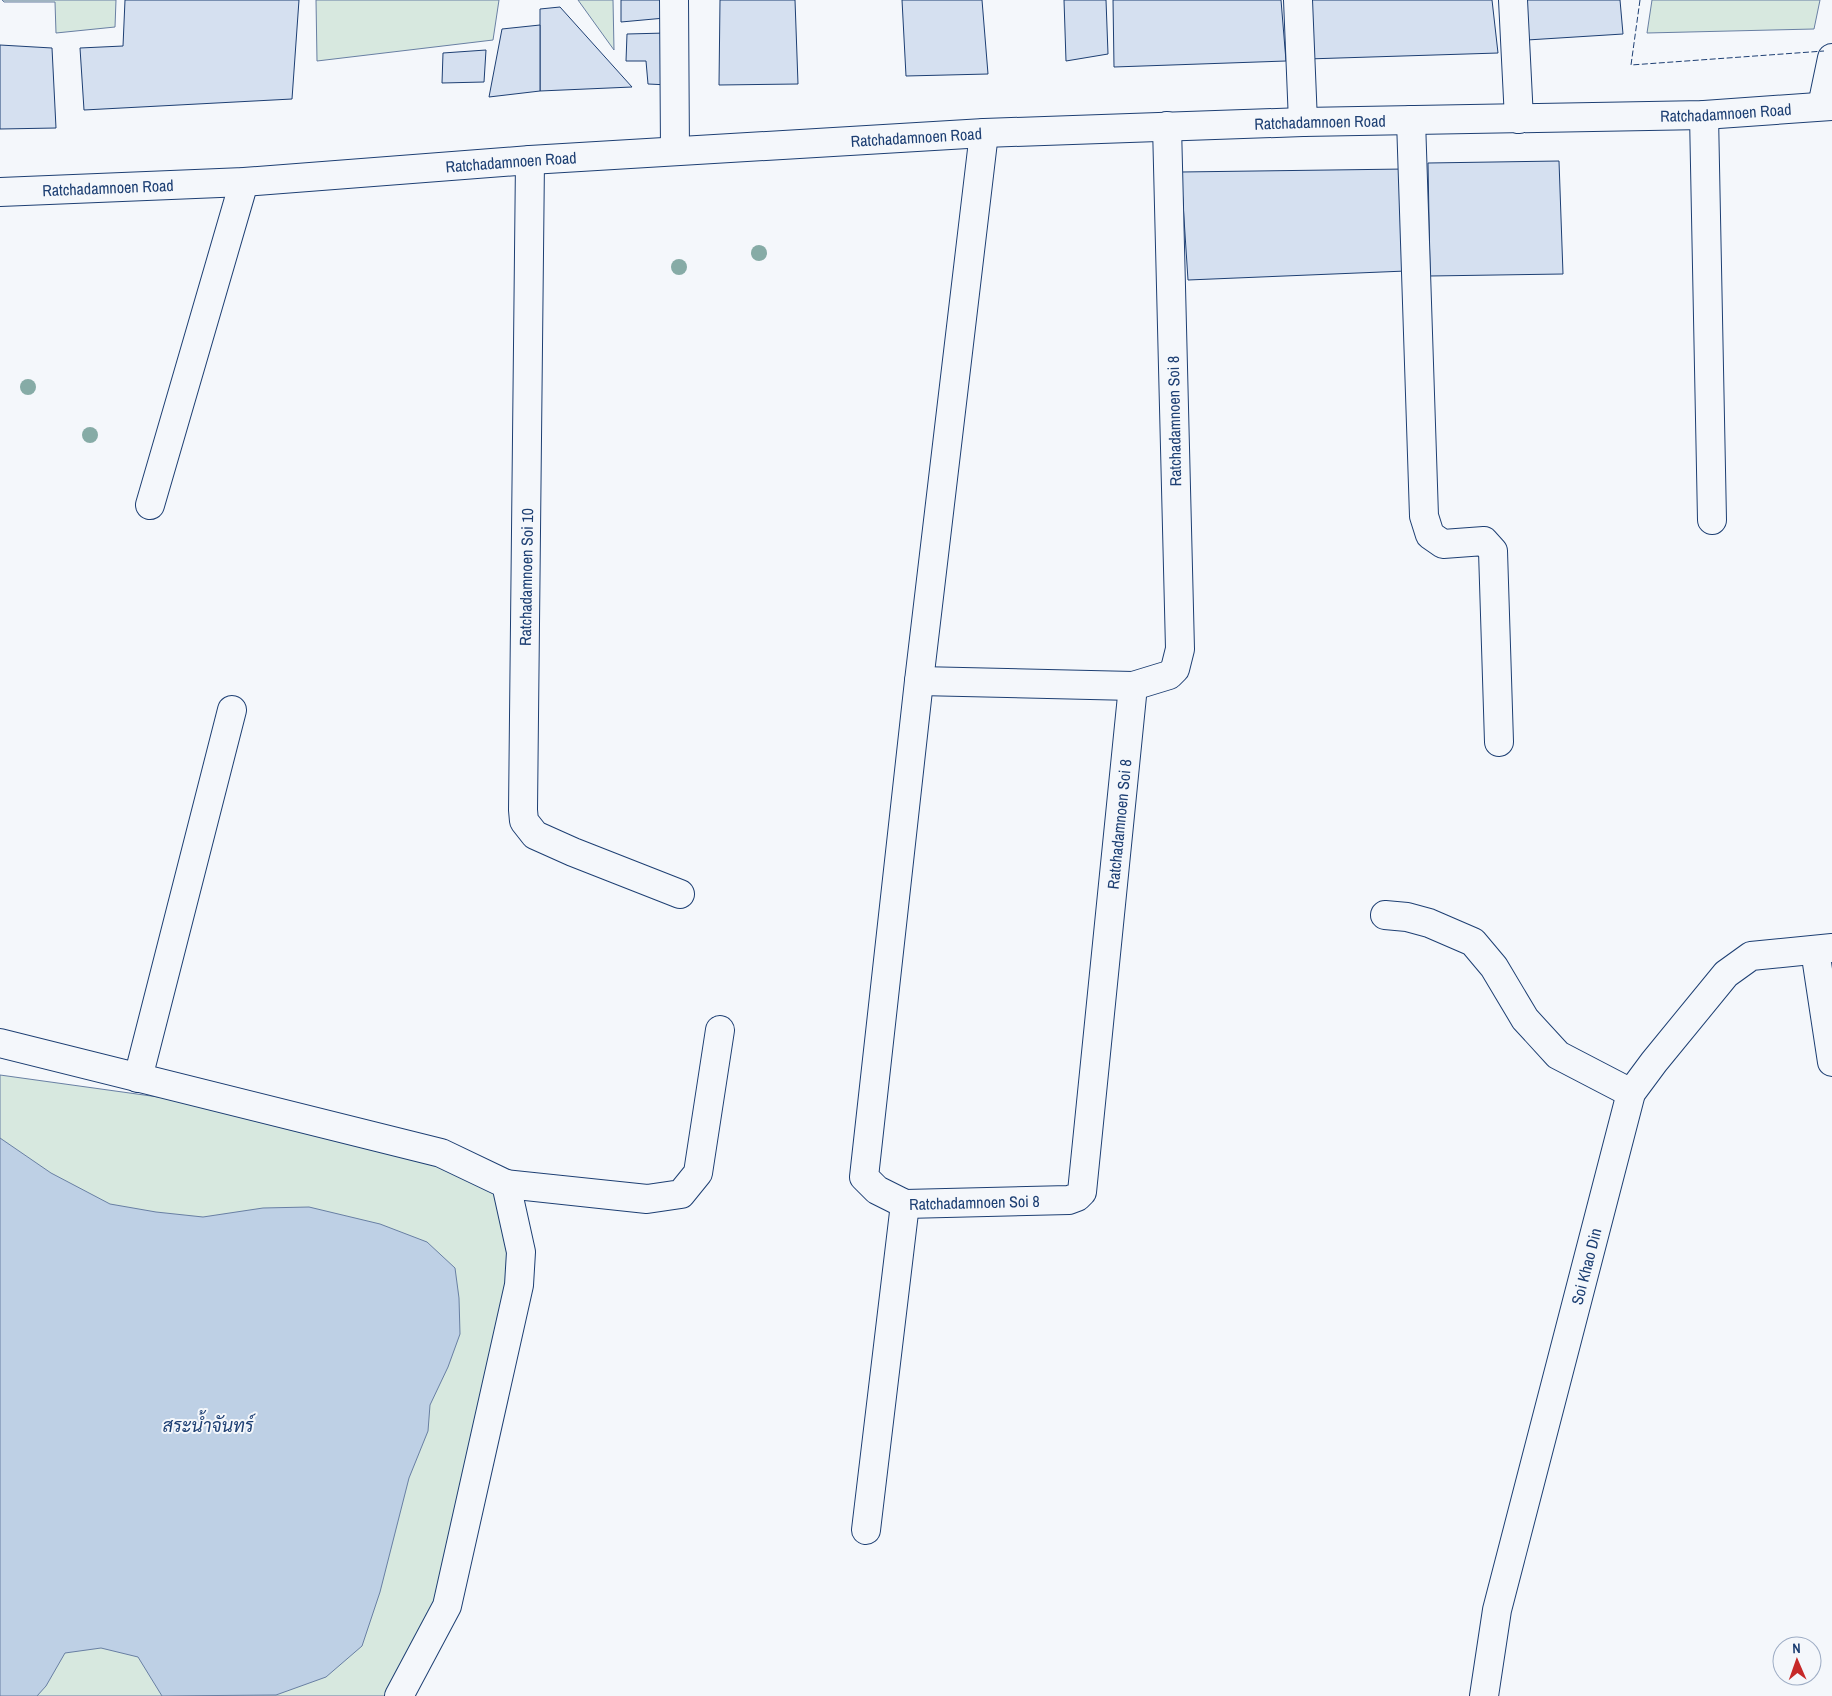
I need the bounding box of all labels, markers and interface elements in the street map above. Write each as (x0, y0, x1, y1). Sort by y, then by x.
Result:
street label: Ratchadamnoen Road (1660, 98, 1792, 127)
street label: Ratchadamnoen Road (1254, 110, 1386, 135)
street label: Ratchadamnoen Road (850, 122, 982, 152)
street label: Ratchadamnoen Road (445, 146, 577, 177)
street label: Ratchadamnoen Road (42, 174, 174, 201)
street label: Ratchadamnoen Soi 8 (1162, 356, 1186, 486)
street label: Ratchadamnoen Soi 10 (514, 508, 538, 646)
street label: Ratchadamnoen Soi 8 (1102, 758, 1137, 890)
street label: Ratchadamnoen Soi 8 (909, 1190, 1040, 1215)
street label: Soi Khao Din (1566, 1226, 1607, 1307)
water label: สระน้ำจันทร์ (163, 1410, 256, 1438)
north arrow (1772, 1636, 1822, 1686)
text: N (1792, 1639, 1801, 1657)

